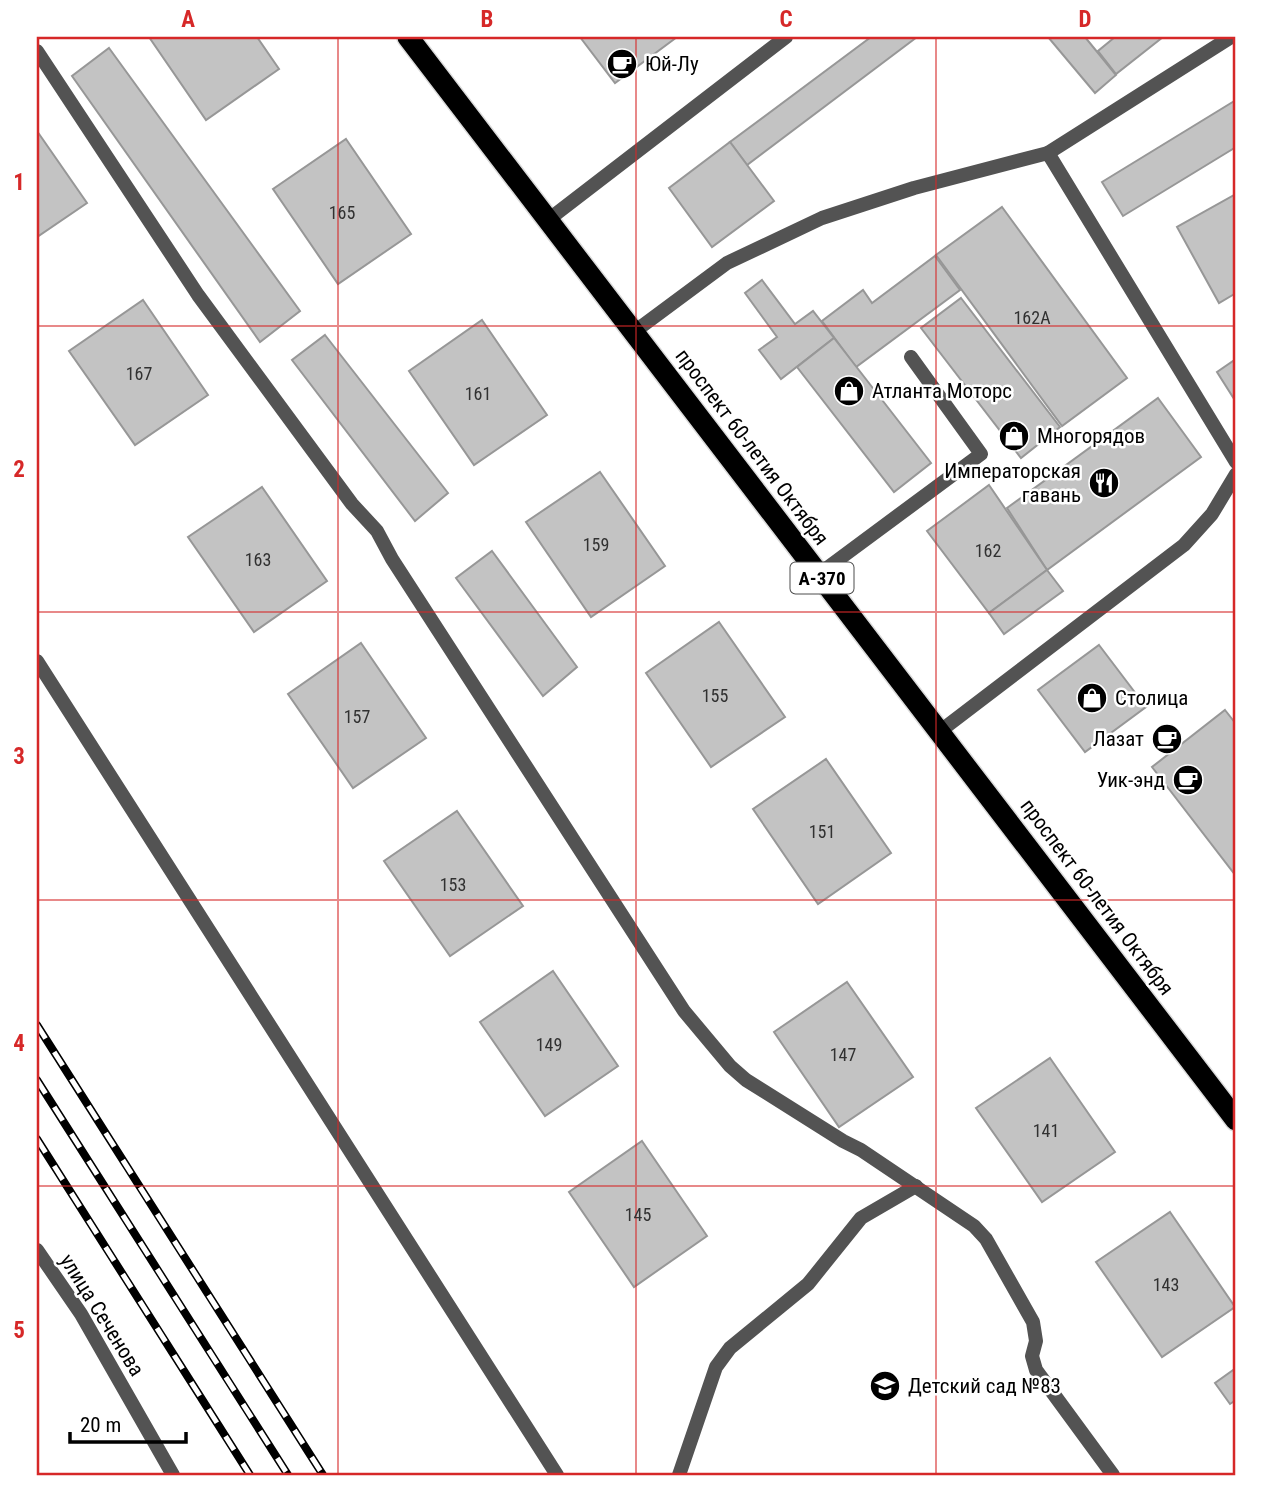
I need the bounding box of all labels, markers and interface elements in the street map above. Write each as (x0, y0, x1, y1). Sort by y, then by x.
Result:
text: A (181, 6, 195, 33)
text: B (481, 6, 493, 33)
text: C (779, 6, 793, 33)
text: D (1079, 6, 1092, 33)
cafe icon: Юй-Лу (605, 47, 639, 81)
place label: Юй-Лу (645, 52, 699, 76)
text: 1 (13, 169, 25, 196)
house number: 165 (329, 202, 355, 223)
house number: 162А (1013, 307, 1051, 328)
street label: проспект 60-летия Октября (671, 344, 833, 550)
house number: 167 (126, 363, 152, 384)
shop icon: Атланта Моторс (832, 374, 866, 408)
place label: Атланта Моторс (872, 379, 1012, 403)
house number: 161 (465, 383, 491, 404)
shop icon: Многорядов (997, 419, 1031, 453)
place label: Многорядов (1037, 424, 1145, 448)
text: 2 (13, 456, 25, 483)
place label: Императорская гавань (944, 459, 1081, 507)
restaurant icon: Императорская гавань (1087, 466, 1121, 500)
house number: 159 (583, 534, 609, 555)
house number: 162 (975, 540, 1001, 561)
house number: 163 (245, 549, 271, 570)
road number: А-370 (790, 562, 854, 594)
shop icon: Столица (1075, 681, 1109, 715)
house number: 155 (702, 685, 728, 706)
place label: Столица (1115, 686, 1188, 710)
house number: 157 (344, 706, 370, 727)
cafe icon: Лазат (1150, 722, 1184, 756)
place label: Лазат (1093, 727, 1144, 751)
text: 3 (13, 743, 25, 770)
cafe icon: Уик-энд (1171, 763, 1205, 797)
place label: Уик-энд (1097, 768, 1165, 792)
street label: проспект 60-летия Октября (1016, 794, 1178, 1000)
house number: 151 (809, 821, 835, 842)
house number: 153 (440, 874, 466, 895)
text: 4 (13, 1030, 25, 1057)
house number: 149 (536, 1034, 562, 1055)
house number: 147 (830, 1044, 856, 1065)
house number: 141 (1033, 1120, 1059, 1141)
house number: 145 (625, 1204, 651, 1225)
street label: улица Сеченова (55, 1250, 149, 1380)
house number: 143 (1153, 1274, 1179, 1295)
text: 5 (13, 1317, 25, 1344)
school or university icon: Детский сад №83 (868, 1369, 902, 1403)
place label: Детский сад №83 (908, 1374, 1061, 1398)
scale bar (70, 1400, 186, 1444)
text: 20 m (80, 1413, 121, 1437)

